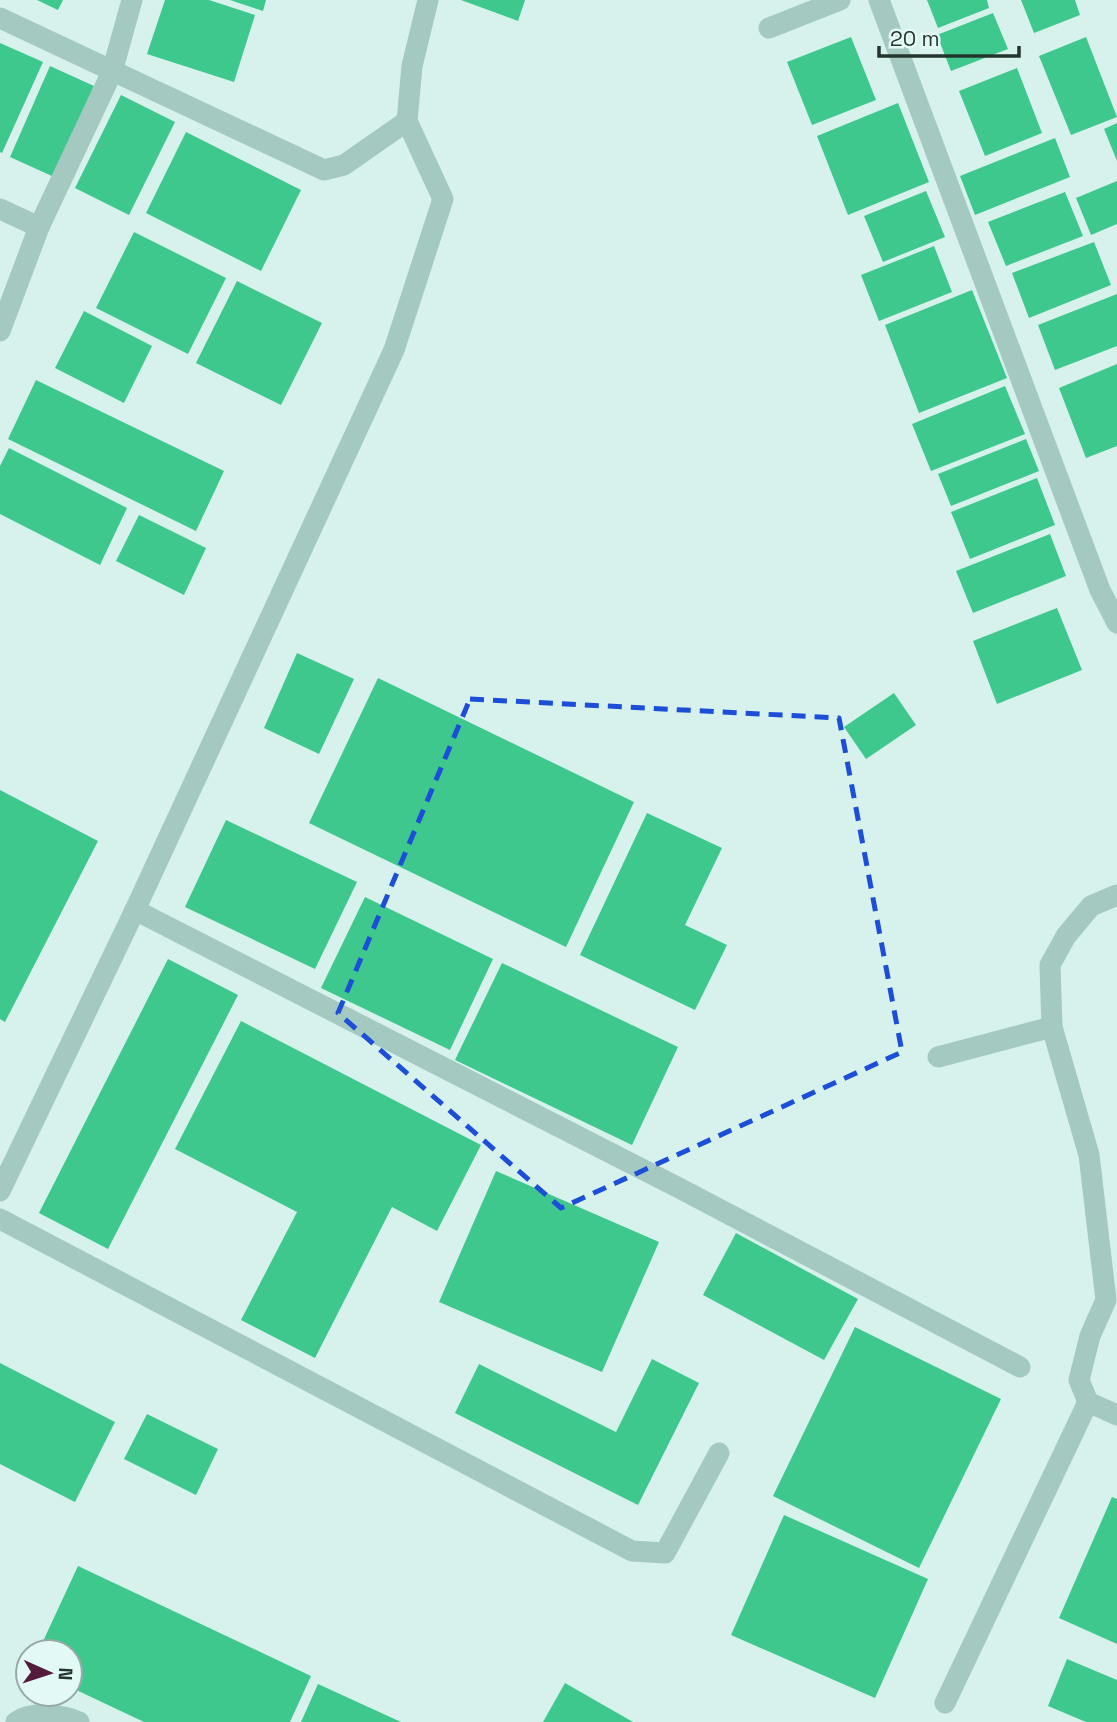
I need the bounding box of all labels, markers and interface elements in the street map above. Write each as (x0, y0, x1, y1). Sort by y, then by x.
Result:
scale bar (879, 14, 1019, 58)
text: 20 m (890, 25, 940, 52)
north arrow (14, 1638, 84, 1708)
text: N (53, 1667, 78, 1681)

